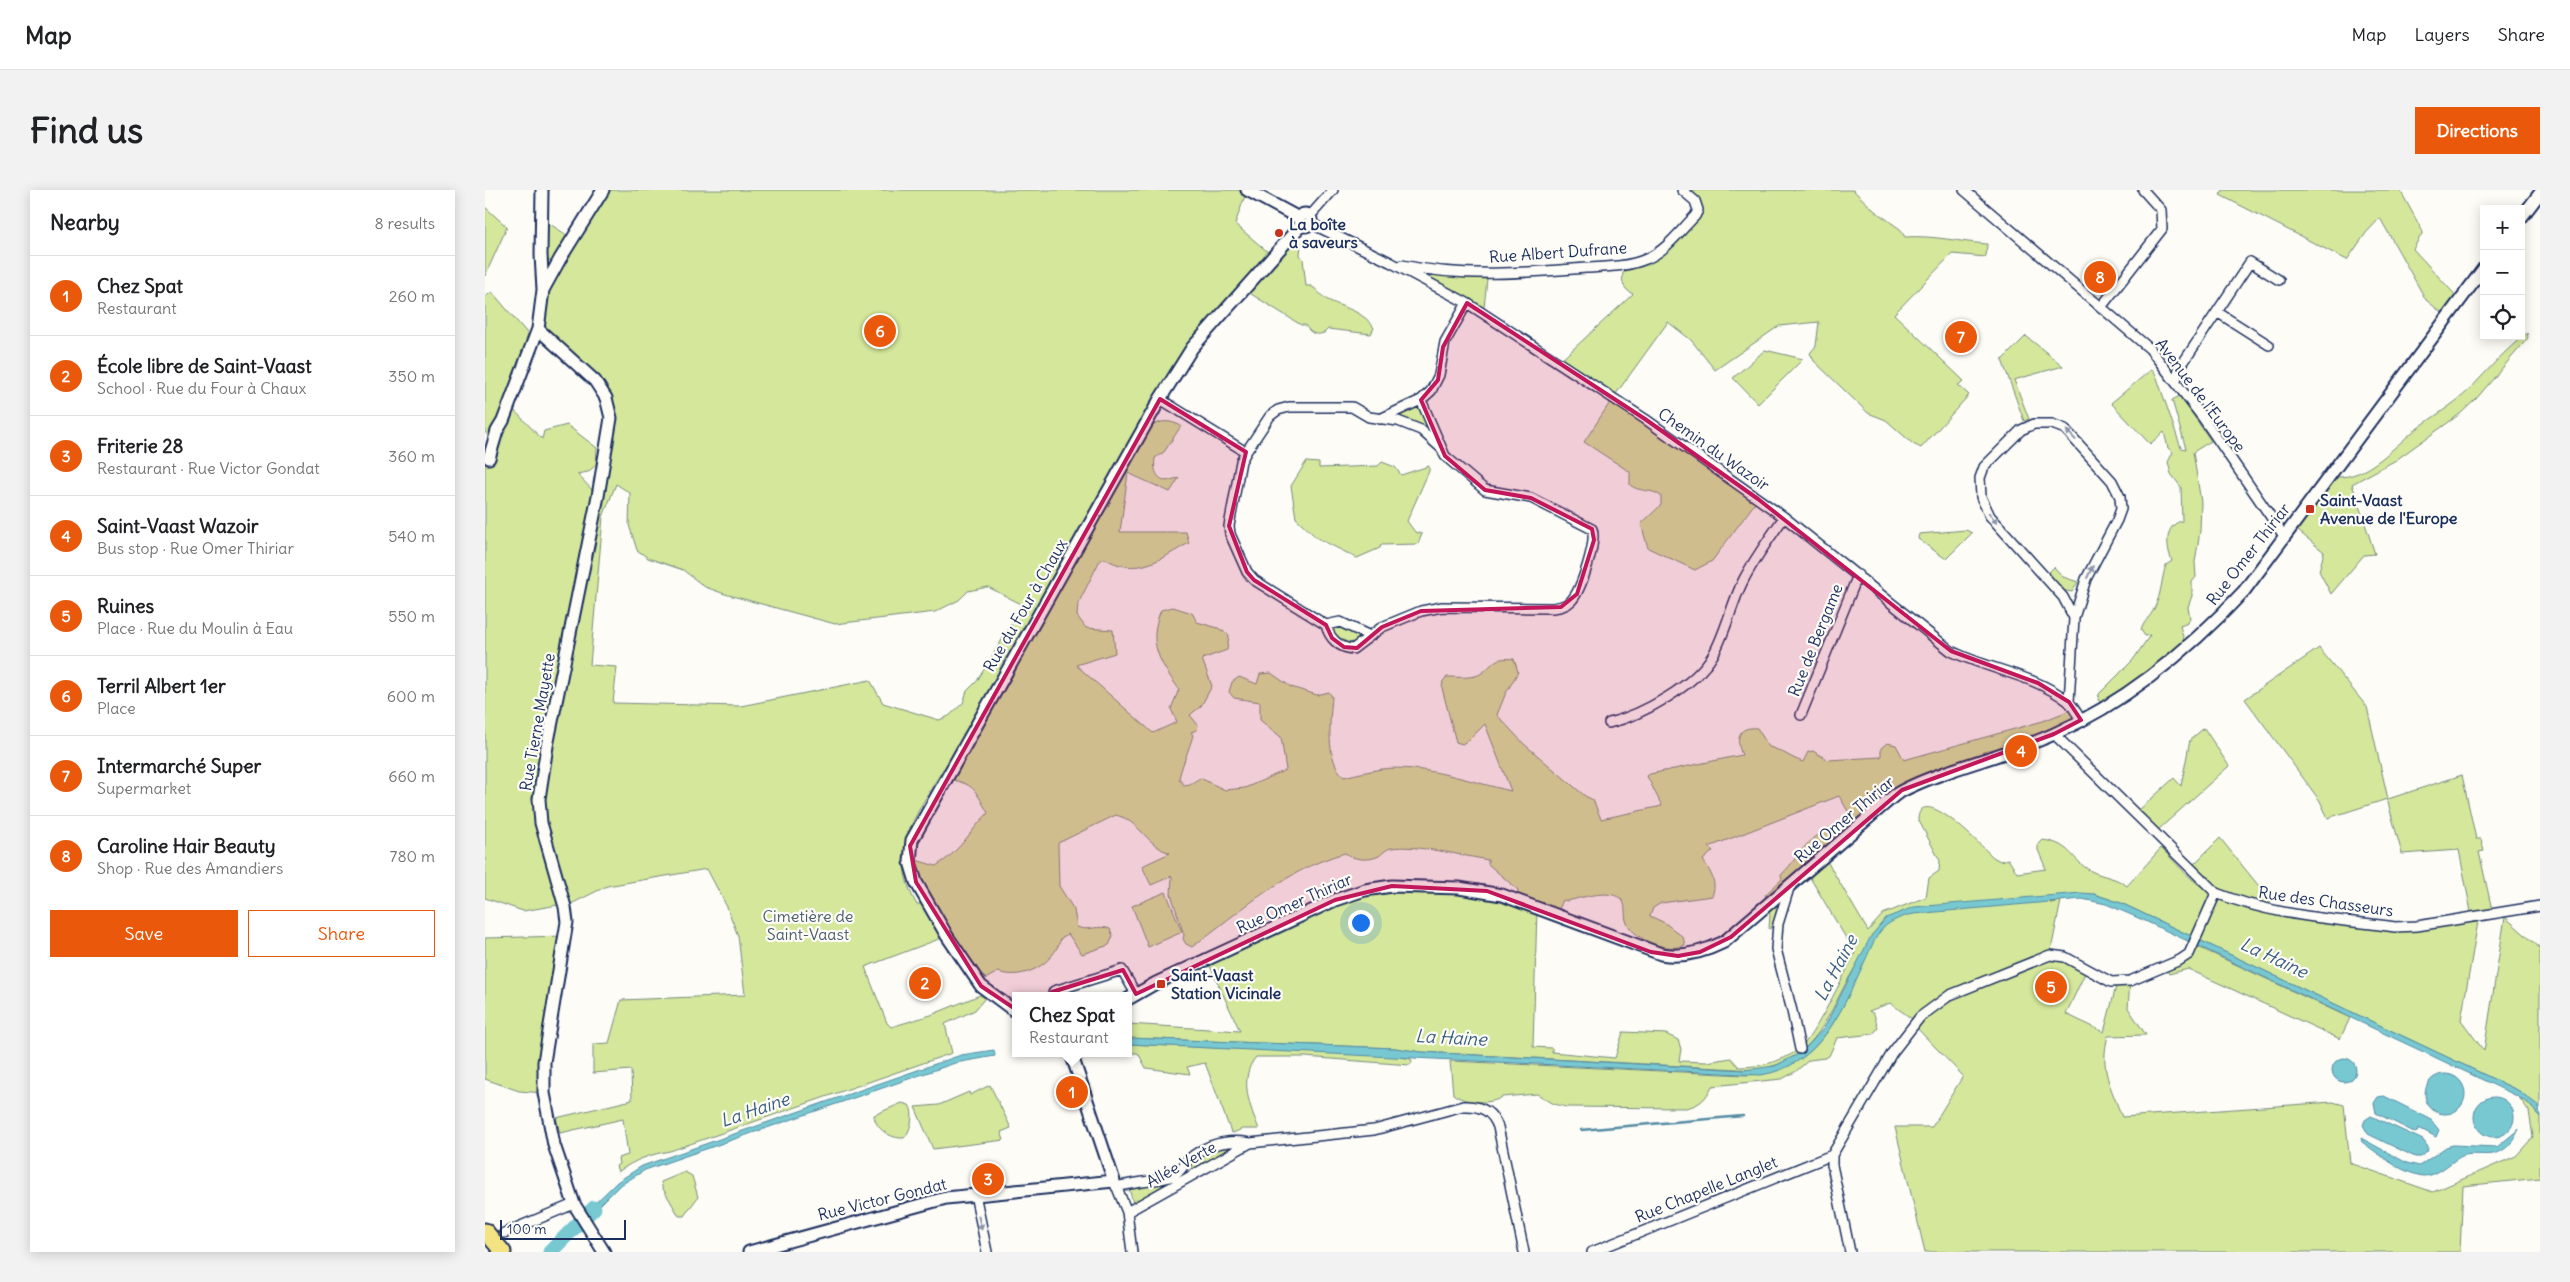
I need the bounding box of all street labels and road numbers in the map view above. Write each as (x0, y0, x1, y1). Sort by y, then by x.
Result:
street label: Rue Albert Dufrane (1488, 237, 1628, 267)
street label: Avenue de l'Europe (2152, 334, 2250, 456)
street label: Chemin du Wazoir (1654, 403, 1774, 495)
street label: Rue Omer Thiriar (2202, 499, 2294, 609)
street label: Rue du Four à Chaux (979, 535, 1071, 675)
street label: Rue de Bergame (1783, 581, 1847, 699)
street label: Rue Tierne Mayette (515, 652, 559, 792)
street label: Rue Omer Thiriar (1790, 771, 1898, 867)
street label: Rue Omer Thiriar (1233, 868, 1355, 937)
street label: Rue des Chasseurs (2257, 882, 2395, 920)
street label: Allée Verte (1143, 1137, 1219, 1191)
street label: Rue Chapelle Langlet (1632, 1151, 1781, 1227)
street label: Rue Victor Gondat (816, 1173, 949, 1225)

